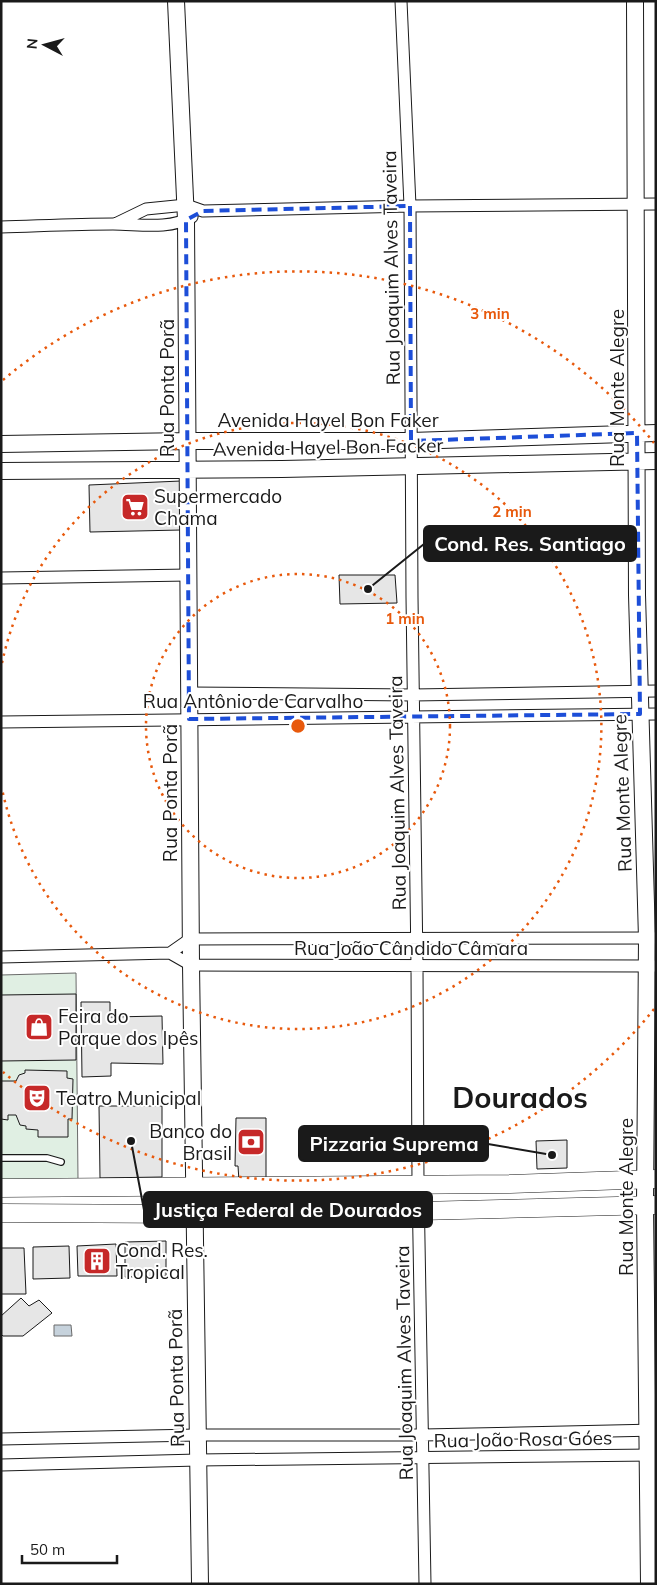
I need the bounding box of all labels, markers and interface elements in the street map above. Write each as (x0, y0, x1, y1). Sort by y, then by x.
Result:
north arrow (20, 20, 70, 70)
text: N (23, 37, 42, 50)
street label: Rua Joaquim Alves Taveira (377, 150, 405, 386)
text: 3 min (470, 304, 510, 323)
street label: Rua Monte Alegre (605, 309, 629, 467)
street label: Rua Ponta Porã (155, 319, 179, 457)
street label: Avenida Hayel Bon Faker (217, 408, 439, 432)
street label: Avenida Hayel Bon Facker (213, 433, 444, 461)
place label: Supermercado Chama (154, 484, 282, 530)
supermarket icon: Supermercado Chama (120, 492, 150, 522)
text: 2 min (492, 502, 532, 521)
callout: Cond. Res. Santiago (424, 526, 636, 561)
text: Cond. Res. Santiago (434, 531, 626, 556)
text: 1 min (385, 609, 425, 628)
street label: Rua Joaquim Alves Taveira (383, 675, 411, 911)
street label: Rua Antônio de Carvalho (143, 689, 363, 713)
street label: Rua Monte Alegre (607, 714, 637, 872)
centre of rings (289, 717, 307, 735)
street label: Rua Ponta Porã (158, 724, 182, 862)
street label: Rua João Cândido Câmara (294, 936, 528, 960)
place label: Feira do Parque dos Ipês (58, 1004, 198, 1050)
shop icon: Feira do Parque dos Ipês (24, 1012, 54, 1042)
district label: Dourados (452, 1079, 588, 1115)
theatre icon: Teatro Municipal (22, 1083, 52, 1113)
place label: Teatro Municipal (56, 1086, 201, 1110)
street label: Rua Monte Alegre (614, 1118, 638, 1276)
place label: Banco do Brasil (149, 1119, 232, 1165)
callout: Pizzaria Suprema (299, 1126, 488, 1161)
bank icon: Banco do Brasil (236, 1127, 266, 1157)
text: Pizzaria Suprema (309, 1131, 479, 1156)
callout: Justiça Federal de Dourados (144, 1192, 432, 1227)
text: Justiça Federal de Dourados (154, 1197, 422, 1222)
place label: Cond. Res. Tropical (116, 1238, 208, 1284)
street label: Rua Joaquim Alves Taveira (390, 1245, 418, 1481)
building icon: Cond. Res. Tropical (82, 1246, 112, 1276)
street label: Rua Ponta Porã (163, 1309, 189, 1447)
street label: Rua João Rosa Góes (433, 1425, 613, 1453)
scale bar (22, 1532, 118, 1564)
text: 50 m (30, 1540, 65, 1559)

